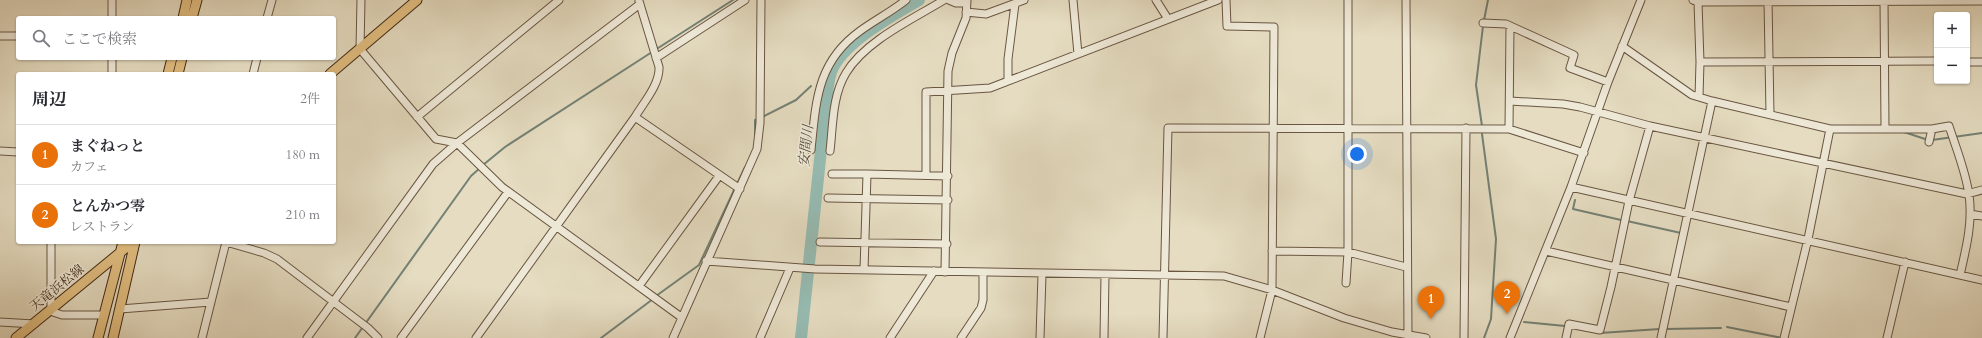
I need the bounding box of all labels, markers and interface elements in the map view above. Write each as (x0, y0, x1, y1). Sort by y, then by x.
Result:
map controls (1934, 12, 1970, 84)
button: + (1934, 12, 1970, 48)
search box (16, 16, 336, 60)
icon: search (30, 27, 52, 49)
text: ここで検索 (62, 29, 137, 49)
button: − (1934, 48, 1970, 84)
text: 周辺 (32, 88, 66, 111)
text: 2件 (300, 90, 320, 108)
water label: 安間川 (794, 122, 818, 168)
text: まぐねっと (70, 136, 145, 156)
your location (1347, 144, 1367, 164)
text: 1 (42, 146, 48, 164)
text: 180 m (286, 146, 320, 164)
text: カフェ (70, 158, 108, 176)
text: とんかつ零 (70, 196, 145, 216)
text: 2 (42, 206, 48, 224)
text: 210 m (286, 206, 320, 224)
text: レストラン (70, 218, 135, 236)
street label: 天竜浜松線 (26, 261, 88, 315)
pin: 2 (1494, 281, 1520, 314)
pin: 1 (1418, 286, 1444, 319)

